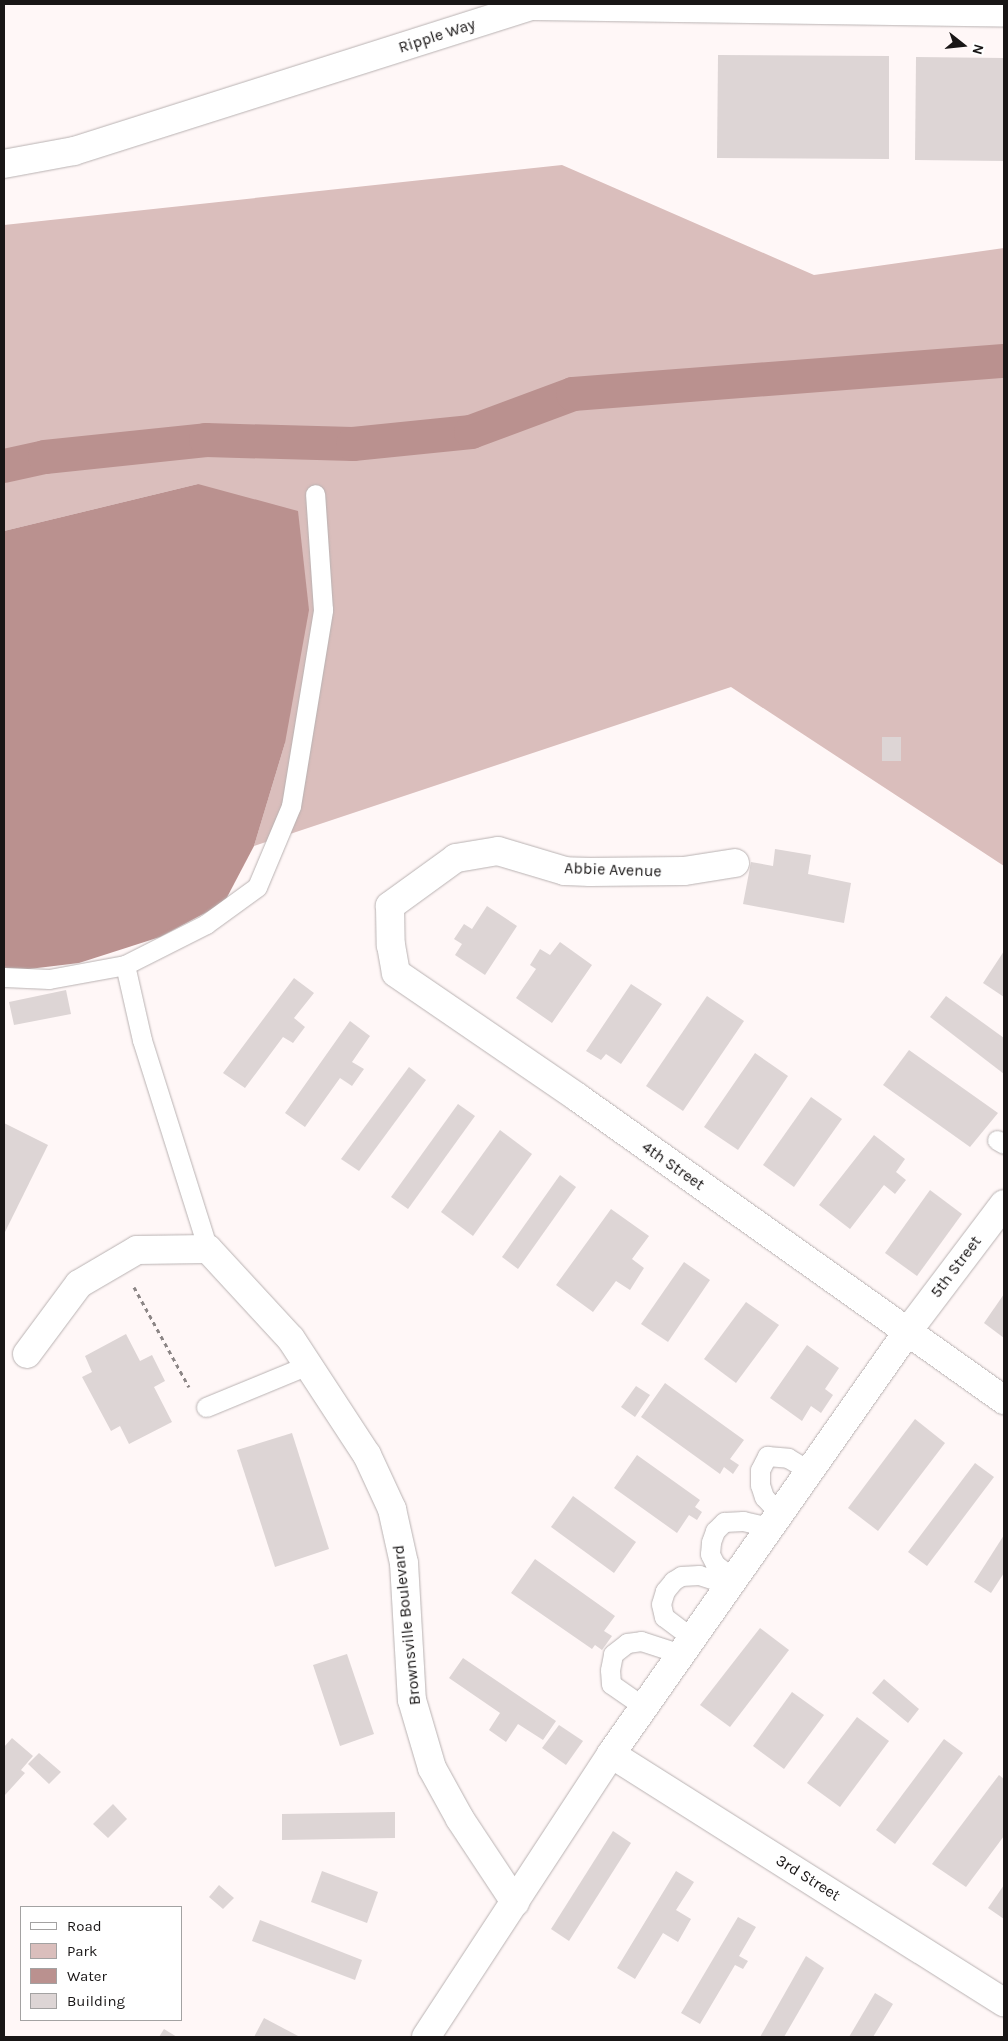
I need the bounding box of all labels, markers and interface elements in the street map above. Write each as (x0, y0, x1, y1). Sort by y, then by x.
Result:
street label: Ripple Way (396, 15, 478, 57)
north arrow (938, 20, 988, 70)
text: N (968, 42, 987, 56)
street label: Abbie Avenue (564, 859, 662, 881)
street label: 4th Street (638, 1137, 708, 1195)
street label: 5th Street (927, 1232, 985, 1302)
street label: Brownsville Boulevard (389, 1544, 425, 1706)
street label: 3rd Street (772, 1851, 844, 1905)
legend (20, 1906, 182, 2021)
text: Road (67, 1917, 102, 1935)
text: Park (67, 1942, 97, 1960)
text: Water (67, 1967, 107, 1985)
text: Building (67, 1992, 125, 2010)

